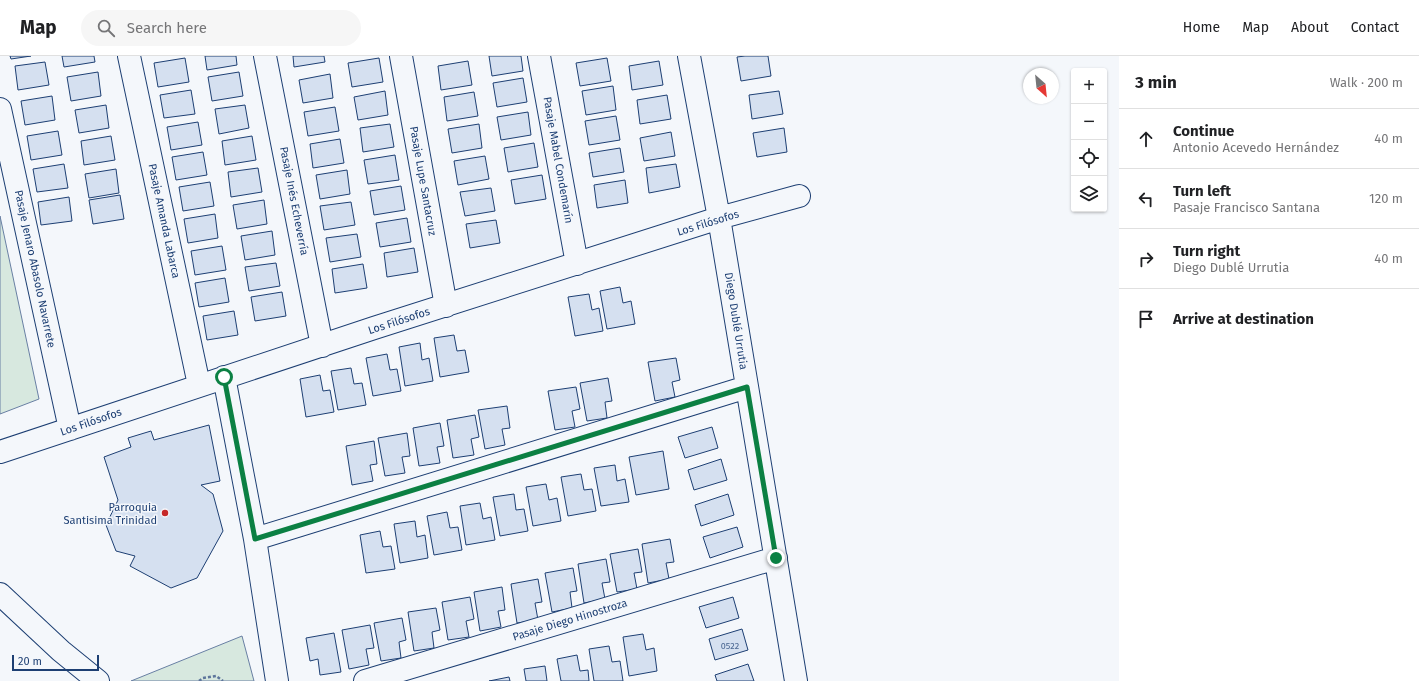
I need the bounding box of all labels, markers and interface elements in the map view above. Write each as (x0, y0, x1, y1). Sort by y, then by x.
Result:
search box (81, 10, 361, 46)
text: Map (20, 16, 57, 39)
icon: search (95, 17, 117, 39)
text: Search here (127, 19, 207, 37)
text: Home (1183, 19, 1220, 36)
text: Map (1242, 19, 1269, 36)
text: About (1291, 19, 1329, 36)
text: Contact (1351, 19, 1399, 36)
north arrow (1023, 68, 1059, 104)
map controls (1071, 68, 1107, 212)
button: + (1071, 68, 1107, 104)
text: 3 min (1135, 72, 1177, 93)
text: Walk · 200 m (1330, 75, 1403, 90)
street label: Pasaje Mabel Condemarín (540, 96, 576, 224)
button: − (1071, 104, 1107, 140)
text: Continue (1173, 122, 1234, 140)
street label: Pasaje Lupe Santacruz (407, 125, 439, 237)
icon: ahead (1135, 128, 1157, 150)
text: 40 m (1374, 131, 1403, 146)
button: locate (1071, 140, 1107, 176)
text: Antonio Acevedo Hernández (1173, 140, 1339, 155)
street label: Pasaje Inés Echeverría (277, 145, 311, 257)
street label: Pasaje Amanda Labarca (145, 162, 183, 280)
button: layers (1071, 176, 1107, 212)
text: Turn left (1173, 182, 1231, 200)
icon: left (1135, 188, 1157, 210)
street label: Pasaje Jenaro Abasolo Navarrete (12, 189, 58, 349)
text: 120 m (1369, 191, 1403, 206)
text: Pasaje Francisco Santana (1173, 200, 1320, 215)
street label: Los Filósofos (675, 207, 741, 239)
text: Turn right (1173, 242, 1240, 260)
icon: right (1135, 248, 1157, 270)
text: 40 m (1374, 251, 1403, 266)
text: Diego Dublé Urrutia (1173, 260, 1289, 275)
street label: Diego Dublé Urrutia (722, 271, 750, 371)
street label: Los Filósofos (367, 305, 431, 337)
icon: arrive (1135, 308, 1157, 330)
text: Arrive at destination (1173, 310, 1314, 328)
route start (215, 368, 233, 386)
street label: Los Filósofos (59, 405, 123, 439)
place label: Parroquia Santisima Trinidad (64, 501, 157, 527)
marker: Parroquia Santisima Trinidad (160, 508, 170, 518)
route end (767, 549, 785, 567)
street label: Pasaje Diego Hinostroza (511, 596, 629, 644)
house number: 0522 (721, 641, 739, 651)
scale bar (12, 653, 99, 672)
text: 20 m (18, 655, 42, 668)

